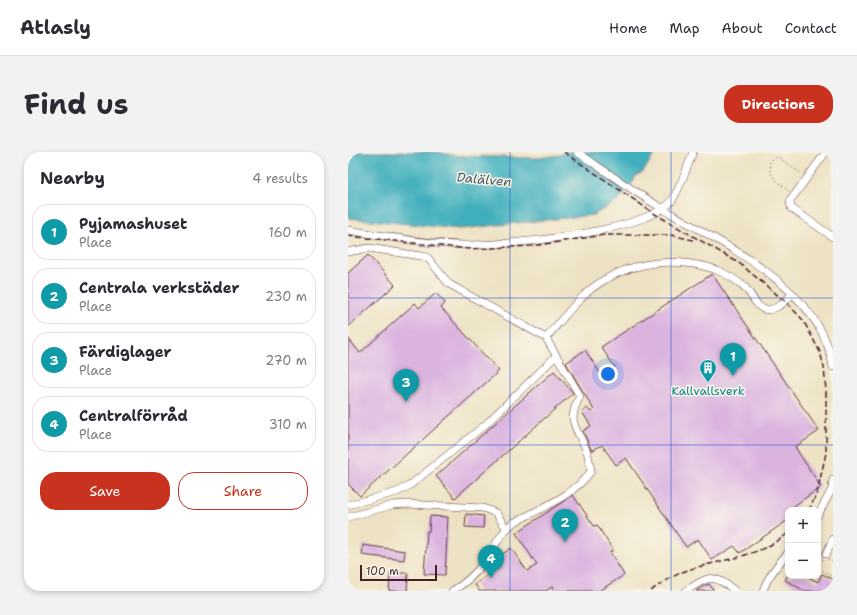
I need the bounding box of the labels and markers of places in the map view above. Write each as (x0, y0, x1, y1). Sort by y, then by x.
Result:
pin: 1 (720, 343, 746, 376)
building icon: Kallvallsverk (698, 358, 718, 383)
pin: 3 (393, 369, 419, 402)
place label: Kallvallsverk (671, 383, 745, 399)
pin: 2 (552, 509, 578, 542)
pin: 4 (478, 545, 504, 578)

